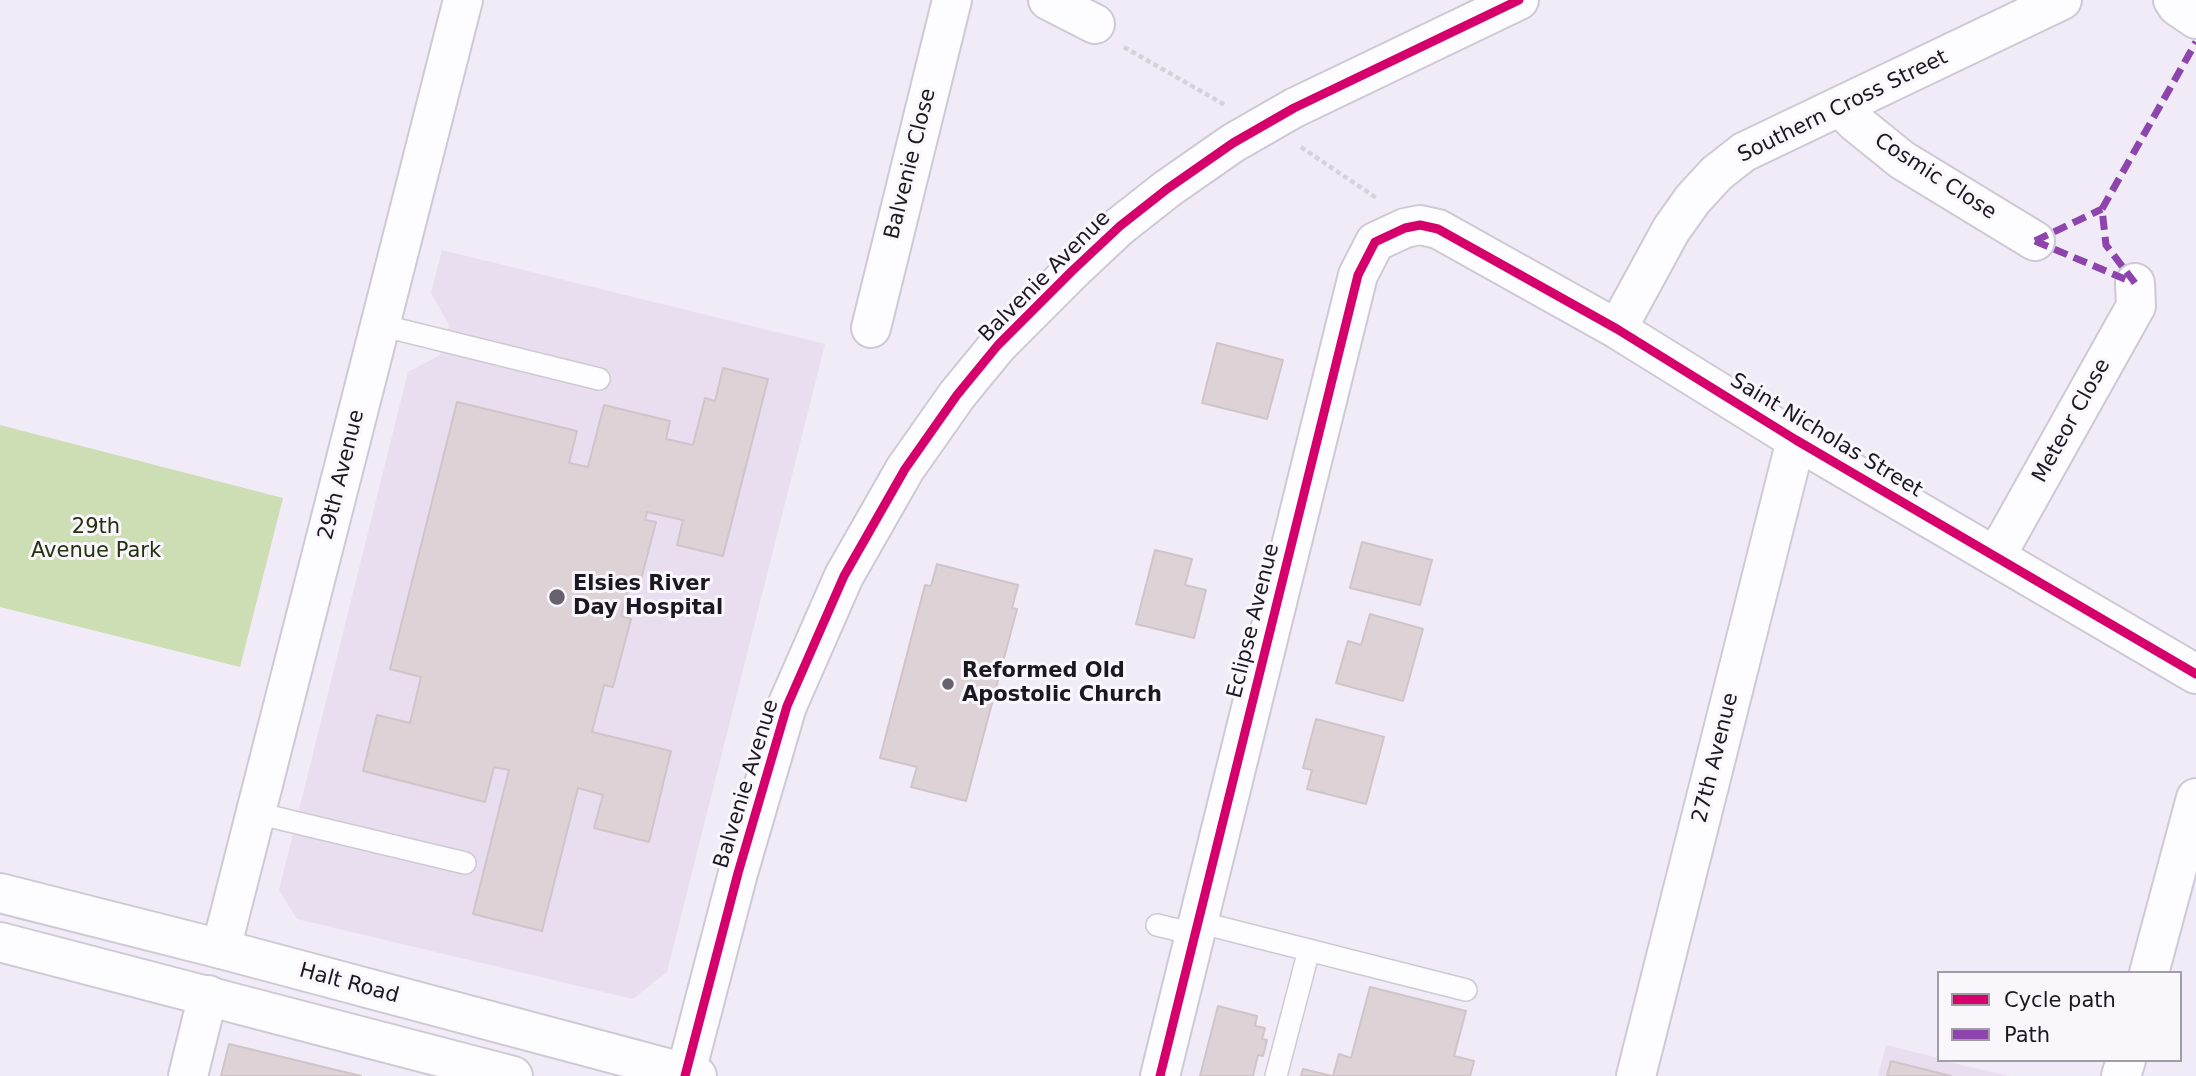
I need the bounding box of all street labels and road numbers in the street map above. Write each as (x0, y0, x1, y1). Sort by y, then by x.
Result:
street label: Southern Cross Street (1734, 45, 1952, 169)
street label: Balvenie Close (880, 86, 942, 242)
street label: Cosmic Close (1869, 128, 2001, 226)
street label: Balvenie Avenue (974, 206, 1116, 348)
street label: Meteor Close (2028, 355, 2116, 487)
street label: Saint Nicholas Street (1725, 369, 1927, 503)
street label: 29th Avenue (314, 407, 370, 543)
street label: Eclipse Avenue (1223, 541, 1285, 701)
street label: 27th Avenue (1688, 690, 1744, 826)
street label: Balvenie Avenue (709, 697, 785, 871)
street label: Halt Road (296, 959, 402, 1009)

